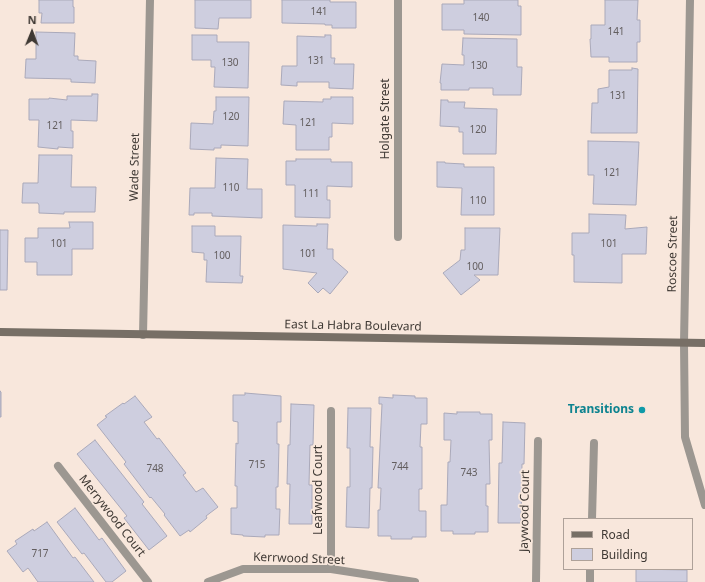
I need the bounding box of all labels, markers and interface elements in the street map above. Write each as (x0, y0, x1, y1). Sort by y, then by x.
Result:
house number: 141 (310, 6, 328, 18)
north arrow (12, 12, 52, 52)
text: N (28, 12, 37, 27)
house number: 140 (472, 12, 490, 24)
house number: 141 (607, 26, 625, 38)
house number: 131 (307, 55, 325, 67)
house number: 130 (221, 57, 239, 69)
house number: 130 (470, 60, 488, 72)
street label: Holgate Street (379, 78, 393, 160)
house number: 131 (609, 90, 627, 102)
house number: 120 (222, 111, 240, 123)
house number: 121 (299, 117, 317, 129)
house number: 121 (46, 120, 64, 132)
house number: 120 (469, 124, 487, 136)
street label: Wade Street (127, 133, 143, 201)
house number: 121 (603, 167, 621, 179)
house number: 110 (222, 182, 240, 194)
house number: 111 (302, 188, 320, 200)
house number: 110 (469, 195, 487, 207)
street label: Roscoe Street (665, 215, 681, 293)
house number: 101 (50, 238, 68, 250)
house number: 101 (600, 238, 618, 250)
house number: 101 (299, 248, 317, 260)
house number: 100 (213, 250, 231, 262)
house number: 100 (466, 261, 484, 273)
street label: East La Habra Boulevard (284, 318, 422, 334)
place label: Transitions (568, 403, 634, 417)
marker: Transitions (637, 405, 647, 415)
street label: Leafwood Court (312, 445, 326, 535)
house number: 715 (248, 459, 266, 471)
house number: 744 (391, 461, 409, 473)
house number: 748 (146, 463, 164, 475)
house number: 743 (460, 467, 478, 479)
street label: Jaywood Court (517, 470, 533, 552)
street label: Merrywood Court (76, 472, 148, 560)
legend (563, 518, 693, 570)
text: Road (601, 526, 630, 543)
text: Building (601, 546, 648, 563)
house number: 717 (31, 548, 49, 560)
street label: Kerrwood Street (253, 550, 345, 568)

